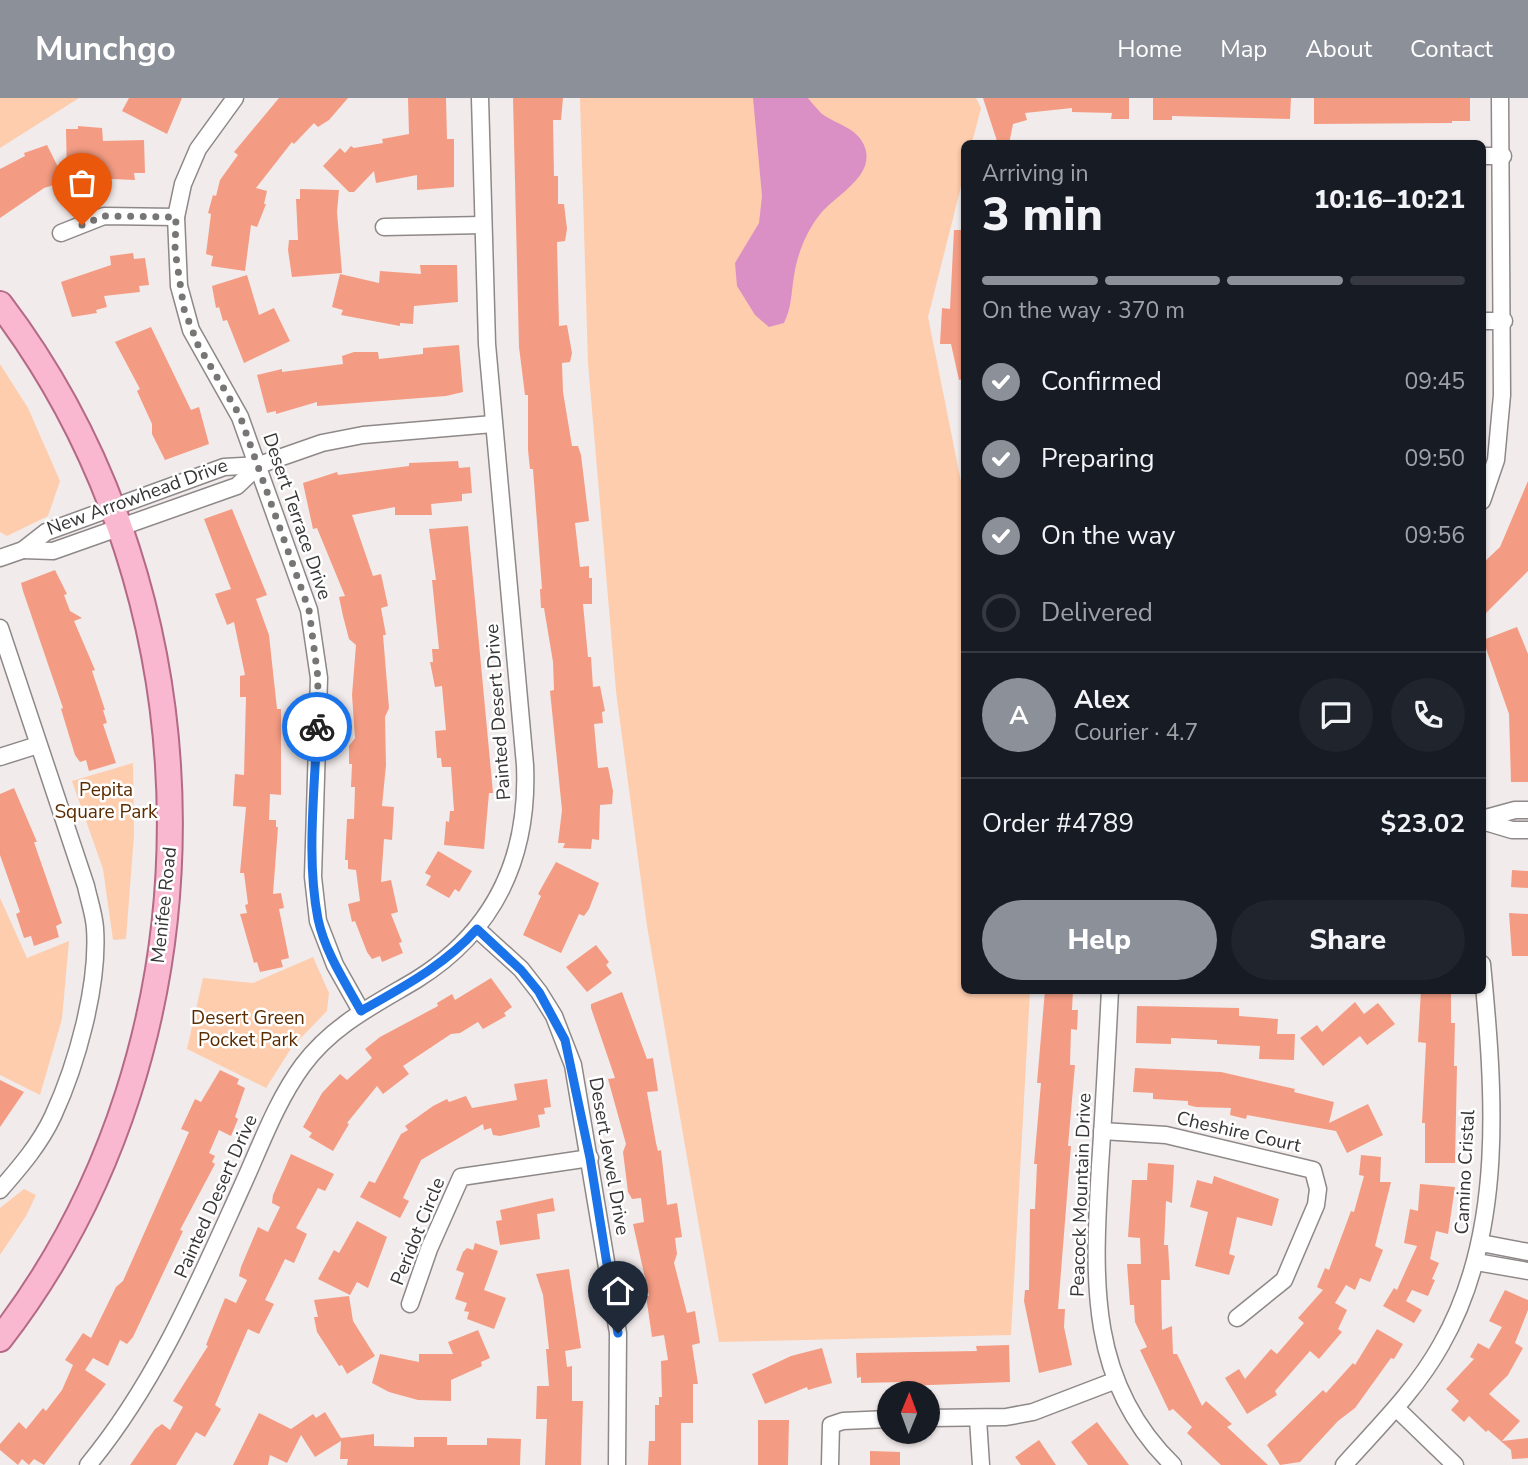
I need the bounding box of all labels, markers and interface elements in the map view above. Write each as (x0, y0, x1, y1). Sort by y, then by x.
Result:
text: Munchgo (35, 27, 176, 72)
text: Home (1117, 33, 1182, 65)
text: Map (1220, 33, 1267, 65)
text: About (1305, 33, 1372, 65)
text: Contact (1410, 33, 1493, 65)
pin (52, 153, 112, 225)
text: Arriving in (982, 158, 1089, 189)
icon: bag (63, 164, 101, 202)
text: 10:16–10:21 (1314, 182, 1465, 217)
text: 3 min (982, 183, 1103, 246)
text: On the way · 370 m (982, 295, 1185, 326)
icon: check (982, 363, 1020, 401)
text: Confirmed (1041, 364, 1162, 399)
text: 09:45 (1405, 366, 1465, 397)
street label: Desert Terrace Drive (256, 430, 338, 603)
icon: check (982, 440, 1020, 478)
text: Preparing (1041, 441, 1154, 476)
text: 09:50 (1405, 443, 1465, 474)
street label: New Arrowhead Drive (43, 452, 231, 542)
icon: check (982, 517, 1020, 555)
text: On the way (1041, 518, 1175, 553)
text: 09:56 (1405, 520, 1465, 551)
text: Delivered (1041, 595, 1153, 630)
street label: Painted Desert Drive (479, 623, 517, 801)
button: chat (1299, 678, 1373, 752)
button: phone (1391, 678, 1465, 752)
text: Alex (1074, 682, 1130, 717)
courier (282, 692, 352, 762)
text: A (1009, 698, 1029, 733)
icon: bike (298, 708, 336, 746)
text: Courier · 4.7 (1074, 717, 1198, 748)
park label: Pepita Square Park (54, 777, 158, 825)
text: Order #4789 (982, 806, 1134, 841)
text: $23.02 (1381, 806, 1465, 841)
street label: Menifee Road (145, 846, 183, 965)
button: Help (982, 900, 1217, 980)
button: Share (1231, 900, 1465, 980)
park label: Desert Green Pocket Park (191, 1005, 305, 1053)
street label: Desert Jewel Drive (582, 1075, 636, 1237)
street label: Peacock Mountain Drive (1064, 1093, 1098, 1298)
street label: Cheshire Court (1174, 1105, 1304, 1159)
street label: Camino Cristal (1449, 1109, 1481, 1235)
street label: Painted Desert Drive (168, 1110, 264, 1282)
street label: Peridot Circle (384, 1174, 451, 1289)
pin (588, 1261, 648, 1333)
icon: home (599, 1272, 637, 1310)
north arrow (877, 1381, 940, 1444)
map controls (877, 1381, 940, 1444)

